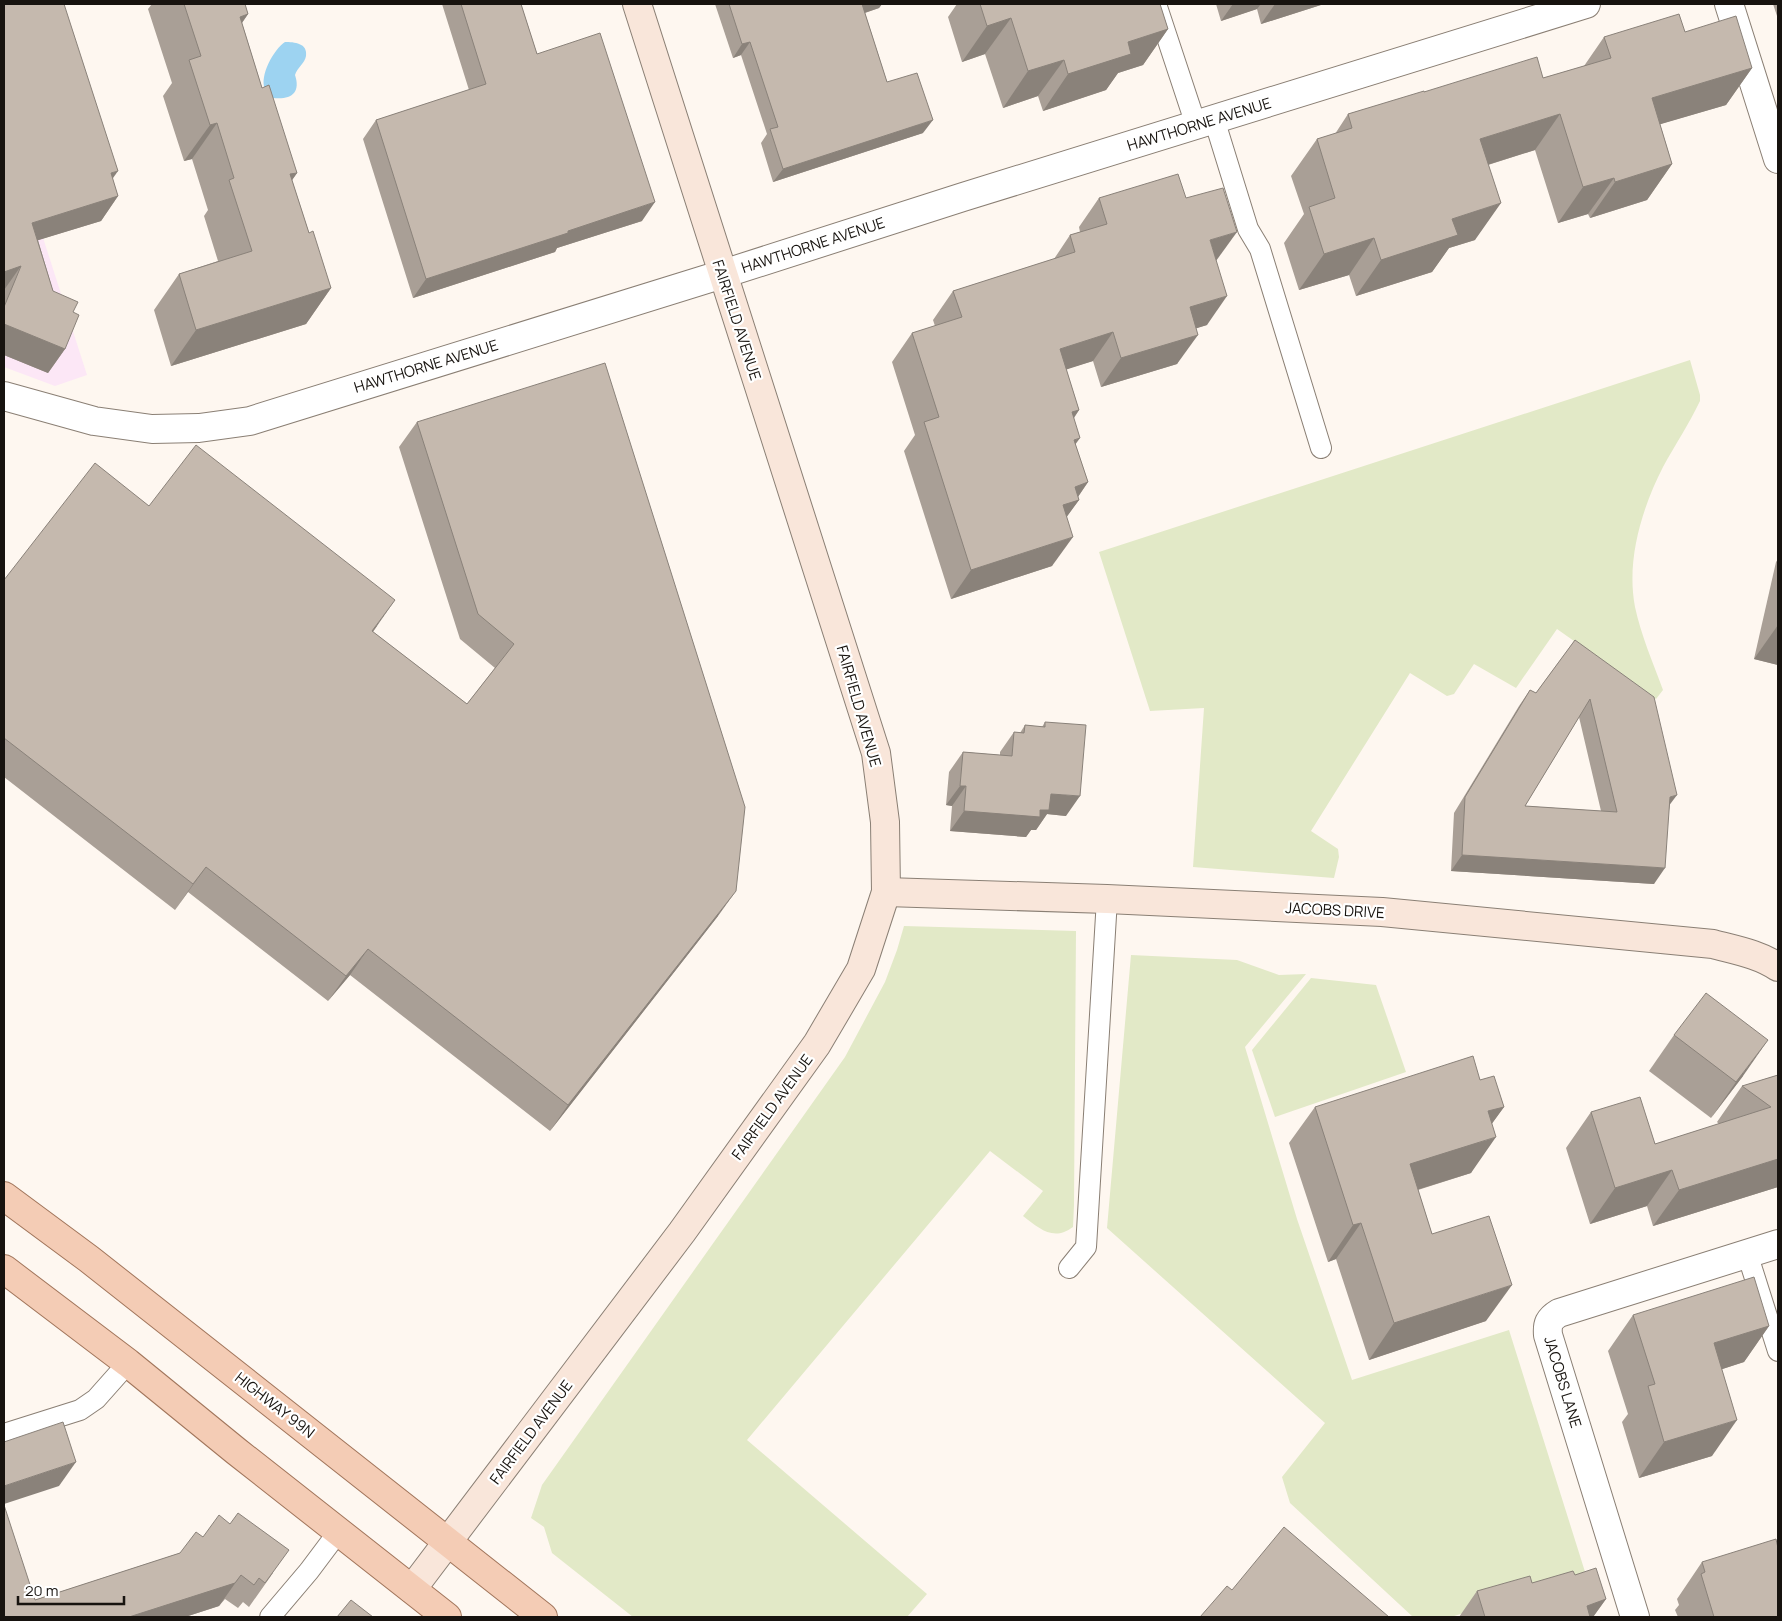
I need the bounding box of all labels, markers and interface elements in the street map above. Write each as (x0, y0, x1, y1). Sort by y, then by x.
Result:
street label: HAWTHORNE AVENUE (1124, 92, 1274, 156)
street label: HAWTHORNE AVENUE (739, 212, 887, 278)
street label: FAIRFIELD AVENUE (708, 257, 766, 383)
street label: HAWTHORNE AVENUE (351, 334, 501, 398)
street label: FAIRFIELD AVENUE (832, 643, 886, 769)
street label: JACOBS DRIVE (1285, 897, 1385, 923)
street label: FAIRFIELD AVENUE (727, 1050, 817, 1164)
street label: JACOBS LANE (1539, 1334, 1587, 1430)
street label: HIGHWAY 99N (231, 1367, 319, 1443)
street label: FAIRFIELD AVENUE (485, 1376, 577, 1488)
scale bar (18, 1574, 124, 1606)
text: 20 m (25, 1580, 58, 1601)

